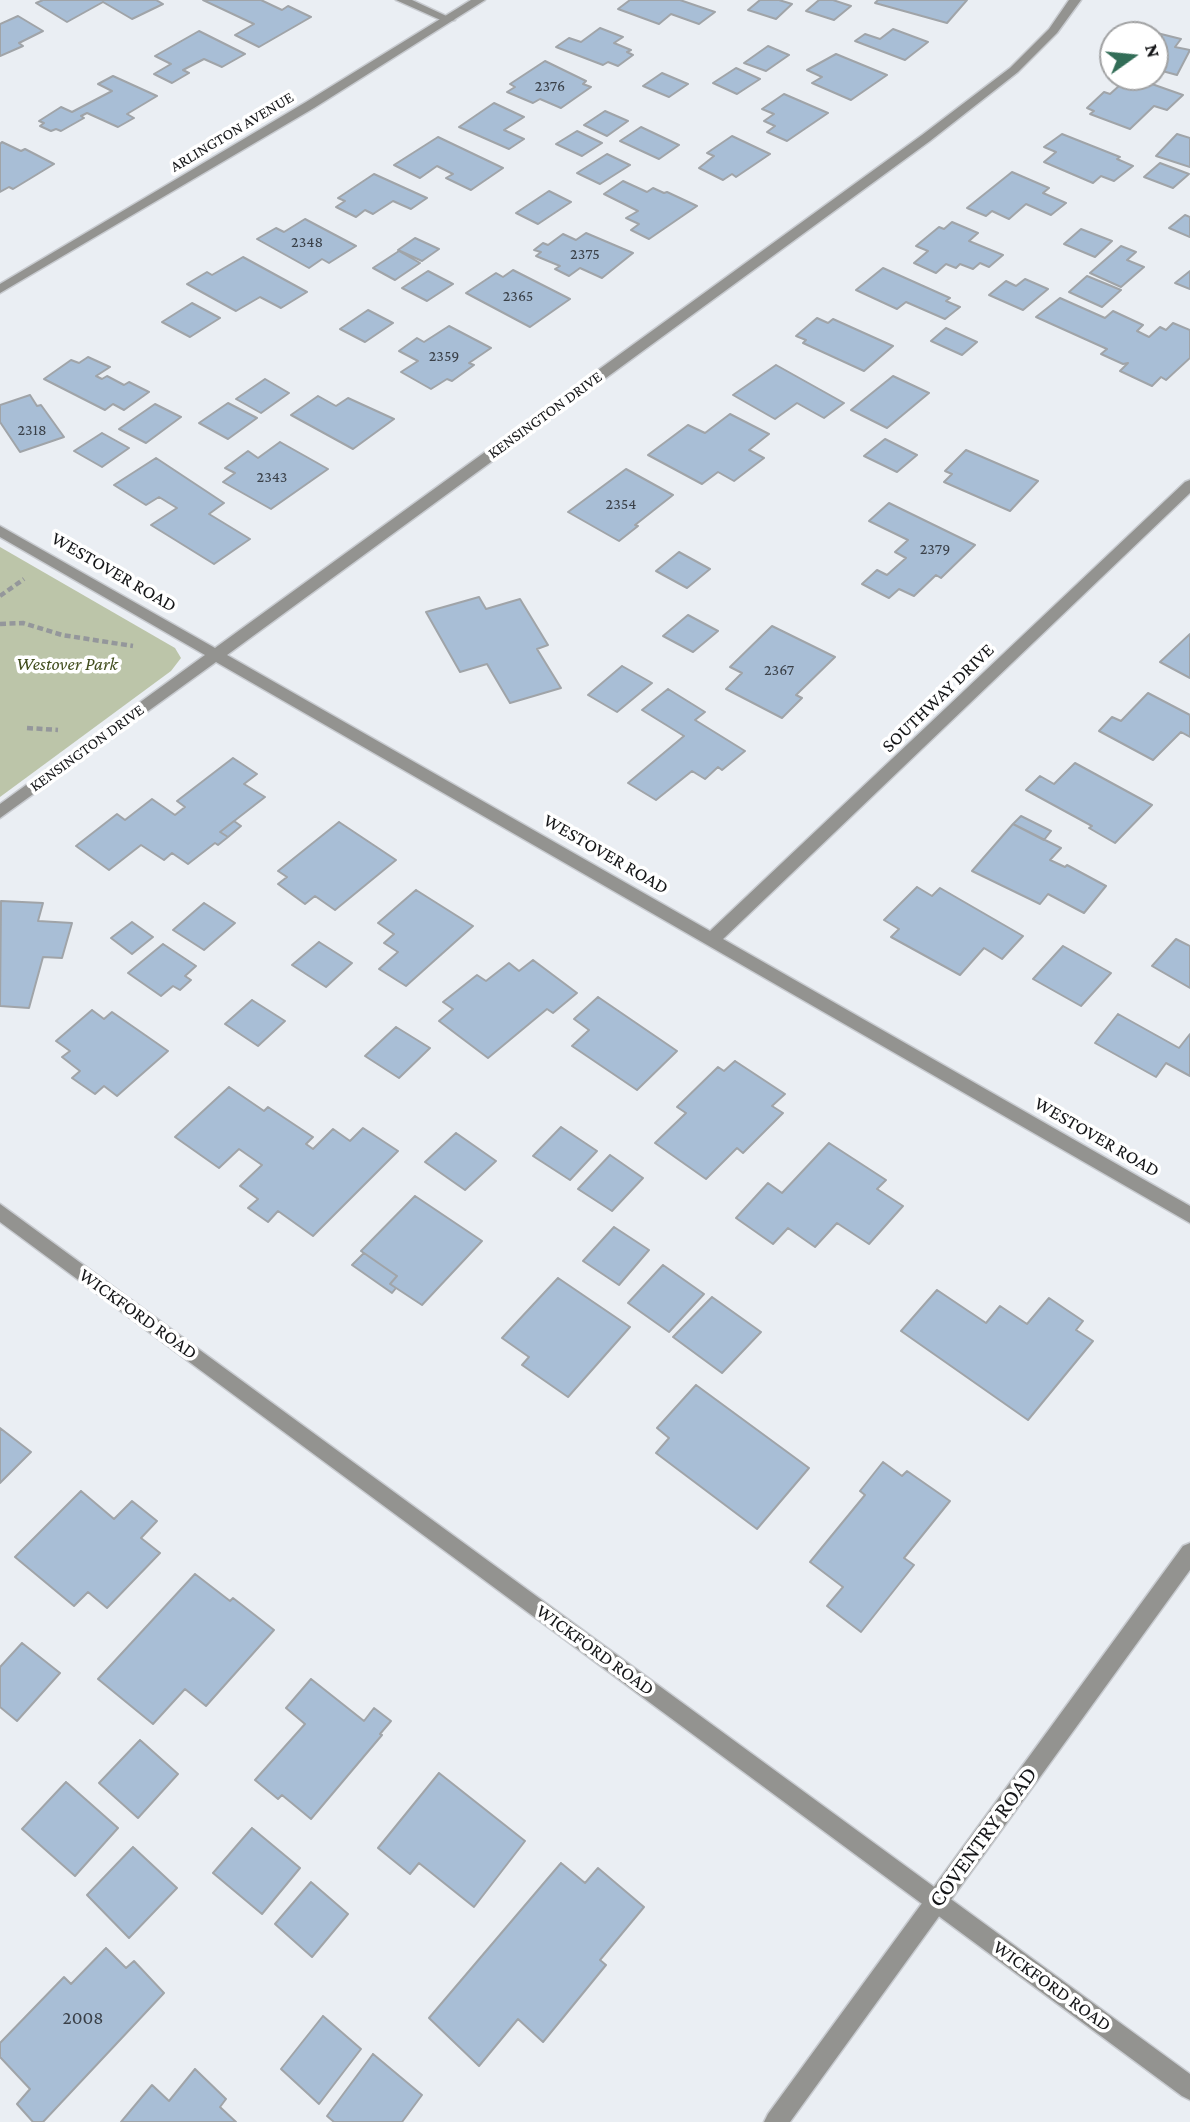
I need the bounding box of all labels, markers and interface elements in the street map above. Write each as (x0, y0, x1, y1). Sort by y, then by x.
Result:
north arrow (1099, 21, 1169, 91)
text: N (1141, 42, 1165, 60)
house number: 2376 (535, 76, 565, 96)
street label: ARLINGTON AVENUE (167, 88, 297, 176)
house number: 2348 (291, 232, 323, 252)
house number: 2375 (570, 244, 600, 264)
house number: 2365 (503, 286, 533, 306)
house number: 2359 (429, 346, 459, 366)
street label: KENSINGTON DRIVE (484, 367, 606, 463)
house number: 2318 (17, 420, 47, 440)
house number: 2343 (257, 467, 287, 487)
house number: 2354 (606, 494, 636, 514)
street label: WESTOVER ROAD (47, 527, 181, 617)
house number: 2379 (920, 539, 950, 559)
street label: SOUTHWAY DRIVE (877, 639, 999, 757)
park label: Westover Park (16, 653, 118, 675)
house number: 2367 (764, 660, 794, 680)
street label: KENSINGTON DRIVE (26, 700, 148, 796)
street label: WESTOVER ROAD (539, 809, 673, 899)
street label: WESTOVER ROAD (1030, 1092, 1164, 1182)
street label: WICKFORD ROAD (74, 1263, 202, 1365)
street label: WICKFORD ROAD (531, 1599, 659, 1701)
street label: COVENTRY ROAD (923, 1761, 1043, 1913)
street label: WICKFORD ROAD (988, 1935, 1116, 2037)
house number: 2008 (63, 2007, 103, 2029)

